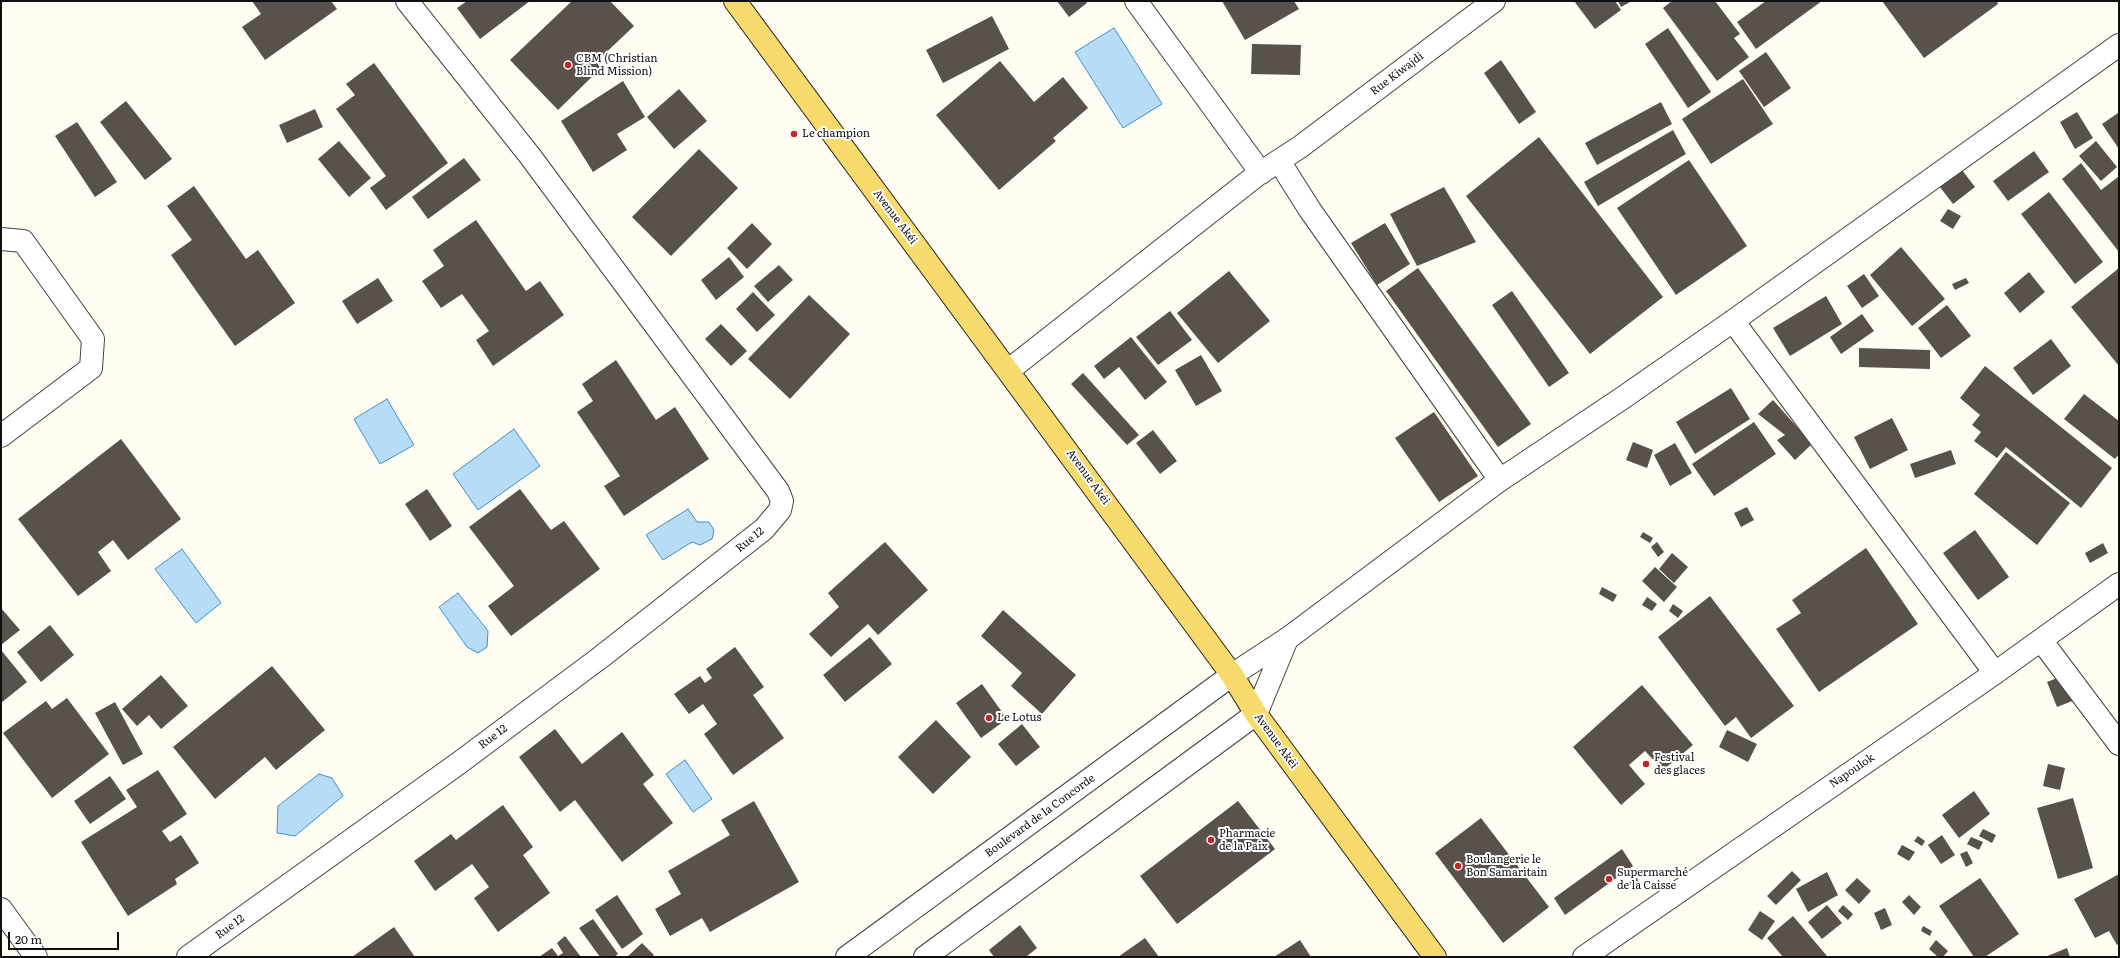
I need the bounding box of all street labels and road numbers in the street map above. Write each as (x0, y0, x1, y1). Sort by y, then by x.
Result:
street label: Rue Kiwajdi (1368, 50, 1426, 98)
street label: Avenue Akéi (870, 187, 920, 247)
street label: Avenue Akéi (1064, 447, 1112, 507)
street label: Rue 12 (733, 525, 767, 555)
street label: Avenue Akéi (1252, 711, 1300, 771)
street label: Rue 12 (476, 722, 510, 752)
street label: Napoulok (1827, 751, 1877, 791)
street label: Boulevard de la Concorde (982, 772, 1098, 860)
street label: Rue 12 (213, 912, 247, 942)

